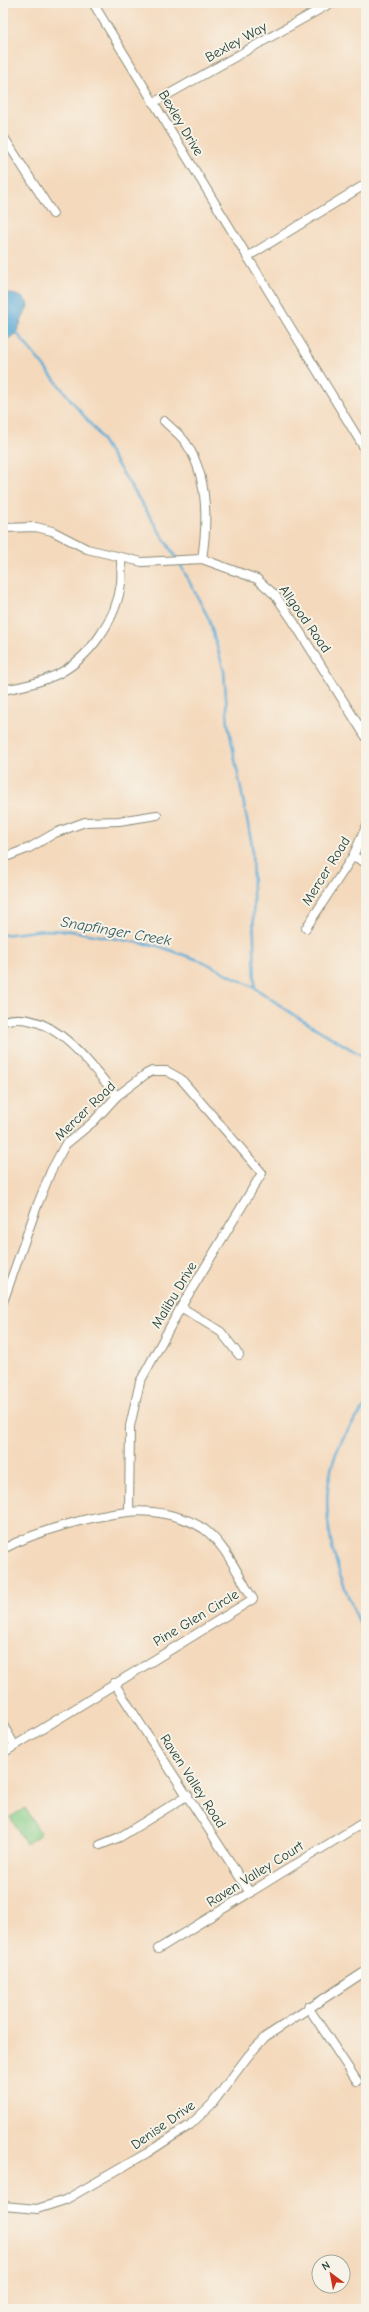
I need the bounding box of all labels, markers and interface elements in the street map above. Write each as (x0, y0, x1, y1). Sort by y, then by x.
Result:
street label: Bexley Way (202, 18, 271, 66)
street label: Bexley Drive (155, 87, 207, 159)
street label: Allgood Road (275, 582, 335, 656)
street label: Mercer Road (298, 833, 354, 909)
water label: Snapfinger Creek (59, 912, 173, 950)
street label: Mercer Road (51, 1078, 119, 1144)
street label: Malibu Drive (147, 1259, 201, 1331)
street label: Pine Glen Circle (150, 1586, 242, 1650)
street label: Raven Valley Road (156, 1731, 230, 1831)
street label: Raven Valley Court (203, 1837, 307, 1911)
street label: Denise Drive (128, 2097, 198, 2153)
north arrow (311, 2254, 351, 2294)
text: N (319, 2259, 332, 2273)

